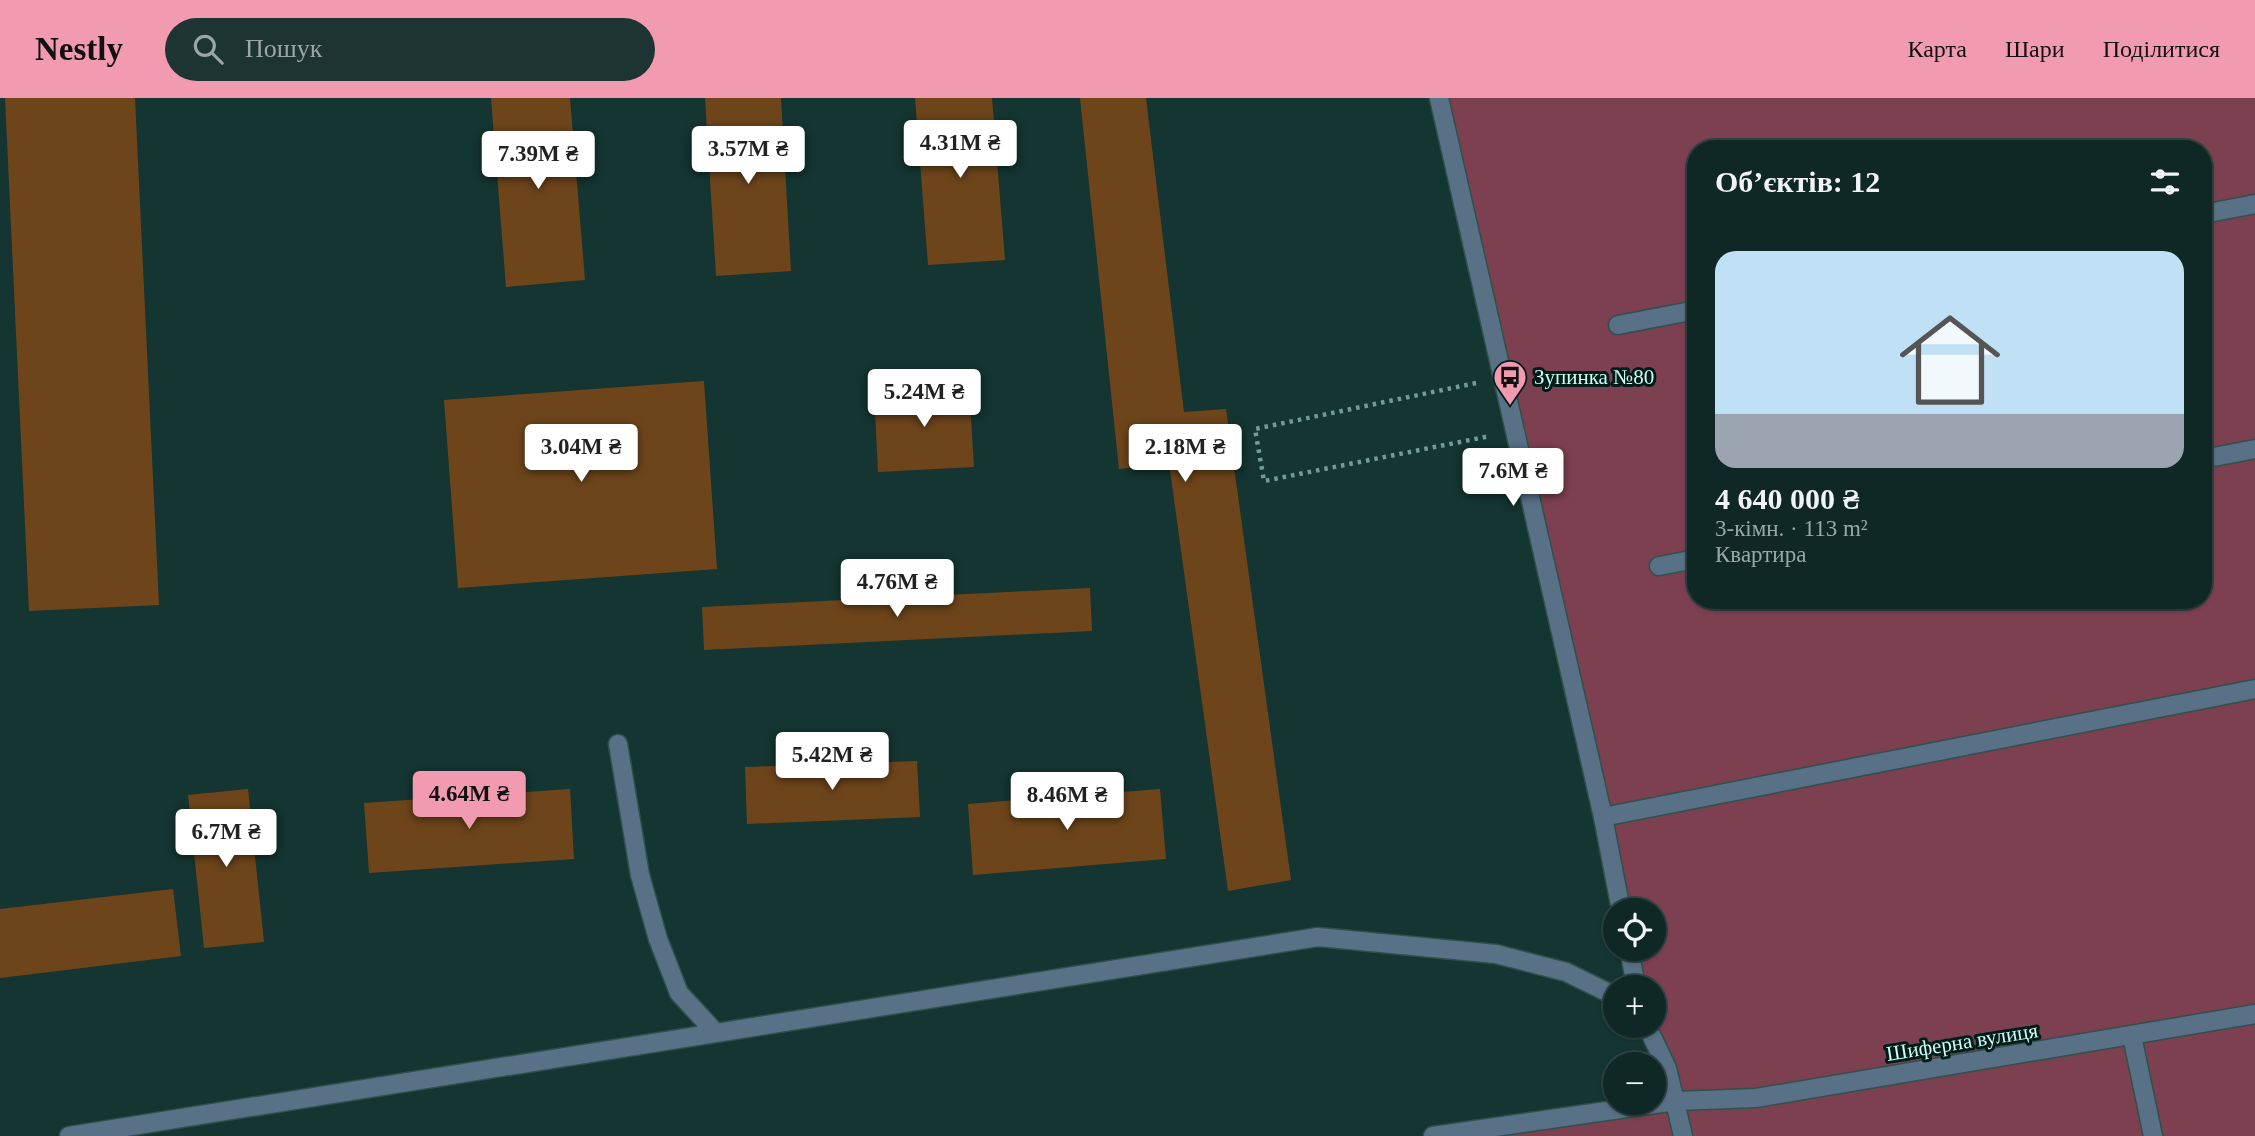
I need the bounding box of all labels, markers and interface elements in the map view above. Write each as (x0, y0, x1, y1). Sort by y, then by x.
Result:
search box (165, 18, 655, 81)
icon: search (189, 30, 227, 68)
text: Nestly (35, 31, 123, 67)
text: Пошук (245, 34, 322, 63)
text: Карта (1907, 36, 1967, 62)
text: Шари (2005, 36, 2065, 62)
text: Поділитися (2103, 36, 2220, 62)
pin: 4.31M ₴ (895, 120, 1025, 180)
pin: 3.57M ₴ (683, 126, 813, 186)
text: 4.31M ₴ (920, 130, 1000, 155)
pin: 7.39M ₴ (473, 132, 603, 191)
text: 3.57M ₴ (708, 136, 788, 161)
text: 7.39M ₴ (498, 141, 578, 166)
icon: filters (2146, 163, 2184, 201)
text: Об’єктів: 12 (1715, 165, 1880, 198)
icon: home (1887, 297, 2013, 423)
bus stop icon: Зупинка №80 (1491, 358, 1529, 407)
place label: Зупинка №80 (1534, 365, 1654, 389)
pin: 5.24M ₴ (859, 370, 989, 429)
text: 5.24M ₴ (884, 379, 964, 404)
pin: 3.04M ₴ (516, 424, 646, 484)
pin: 2.18M ₴ (1120, 424, 1250, 484)
text: 3.04M ₴ (541, 434, 621, 459)
text: 2.18M ₴ (1145, 434, 1225, 459)
pin: 7.6M ₴ (1456, 448, 1570, 508)
text: 7.6M ₴ (1479, 458, 1548, 483)
text: 4 640 000 ₴ (1715, 482, 1859, 515)
text: 3-кімн. · 113 m² (1715, 516, 1868, 541)
text: Квартира (1715, 542, 1806, 567)
pin: 4.76M ₴ (832, 560, 962, 619)
text: 4.76M ₴ (857, 569, 937, 594)
pin: 5.42M ₴ (767, 732, 897, 792)
text: 5.42M ₴ (792, 742, 872, 767)
pin: 4.64M ₴ (404, 772, 534, 831)
pin: 8.46M ₴ (1002, 772, 1132, 832)
text: 4.64M ₴ (429, 781, 509, 806)
text: 8.46M ₴ (1027, 782, 1107, 807)
pin: 6.7M ₴ (169, 810, 283, 869)
text: 6.7M ₴ (192, 819, 261, 844)
map controls (1603, 898, 1666, 1115)
button: locate (1603, 898, 1666, 961)
button: + (1603, 975, 1666, 1038)
street label: Шиферна вулиця (1885, 1018, 2040, 1066)
button: − (1603, 1052, 1666, 1115)

